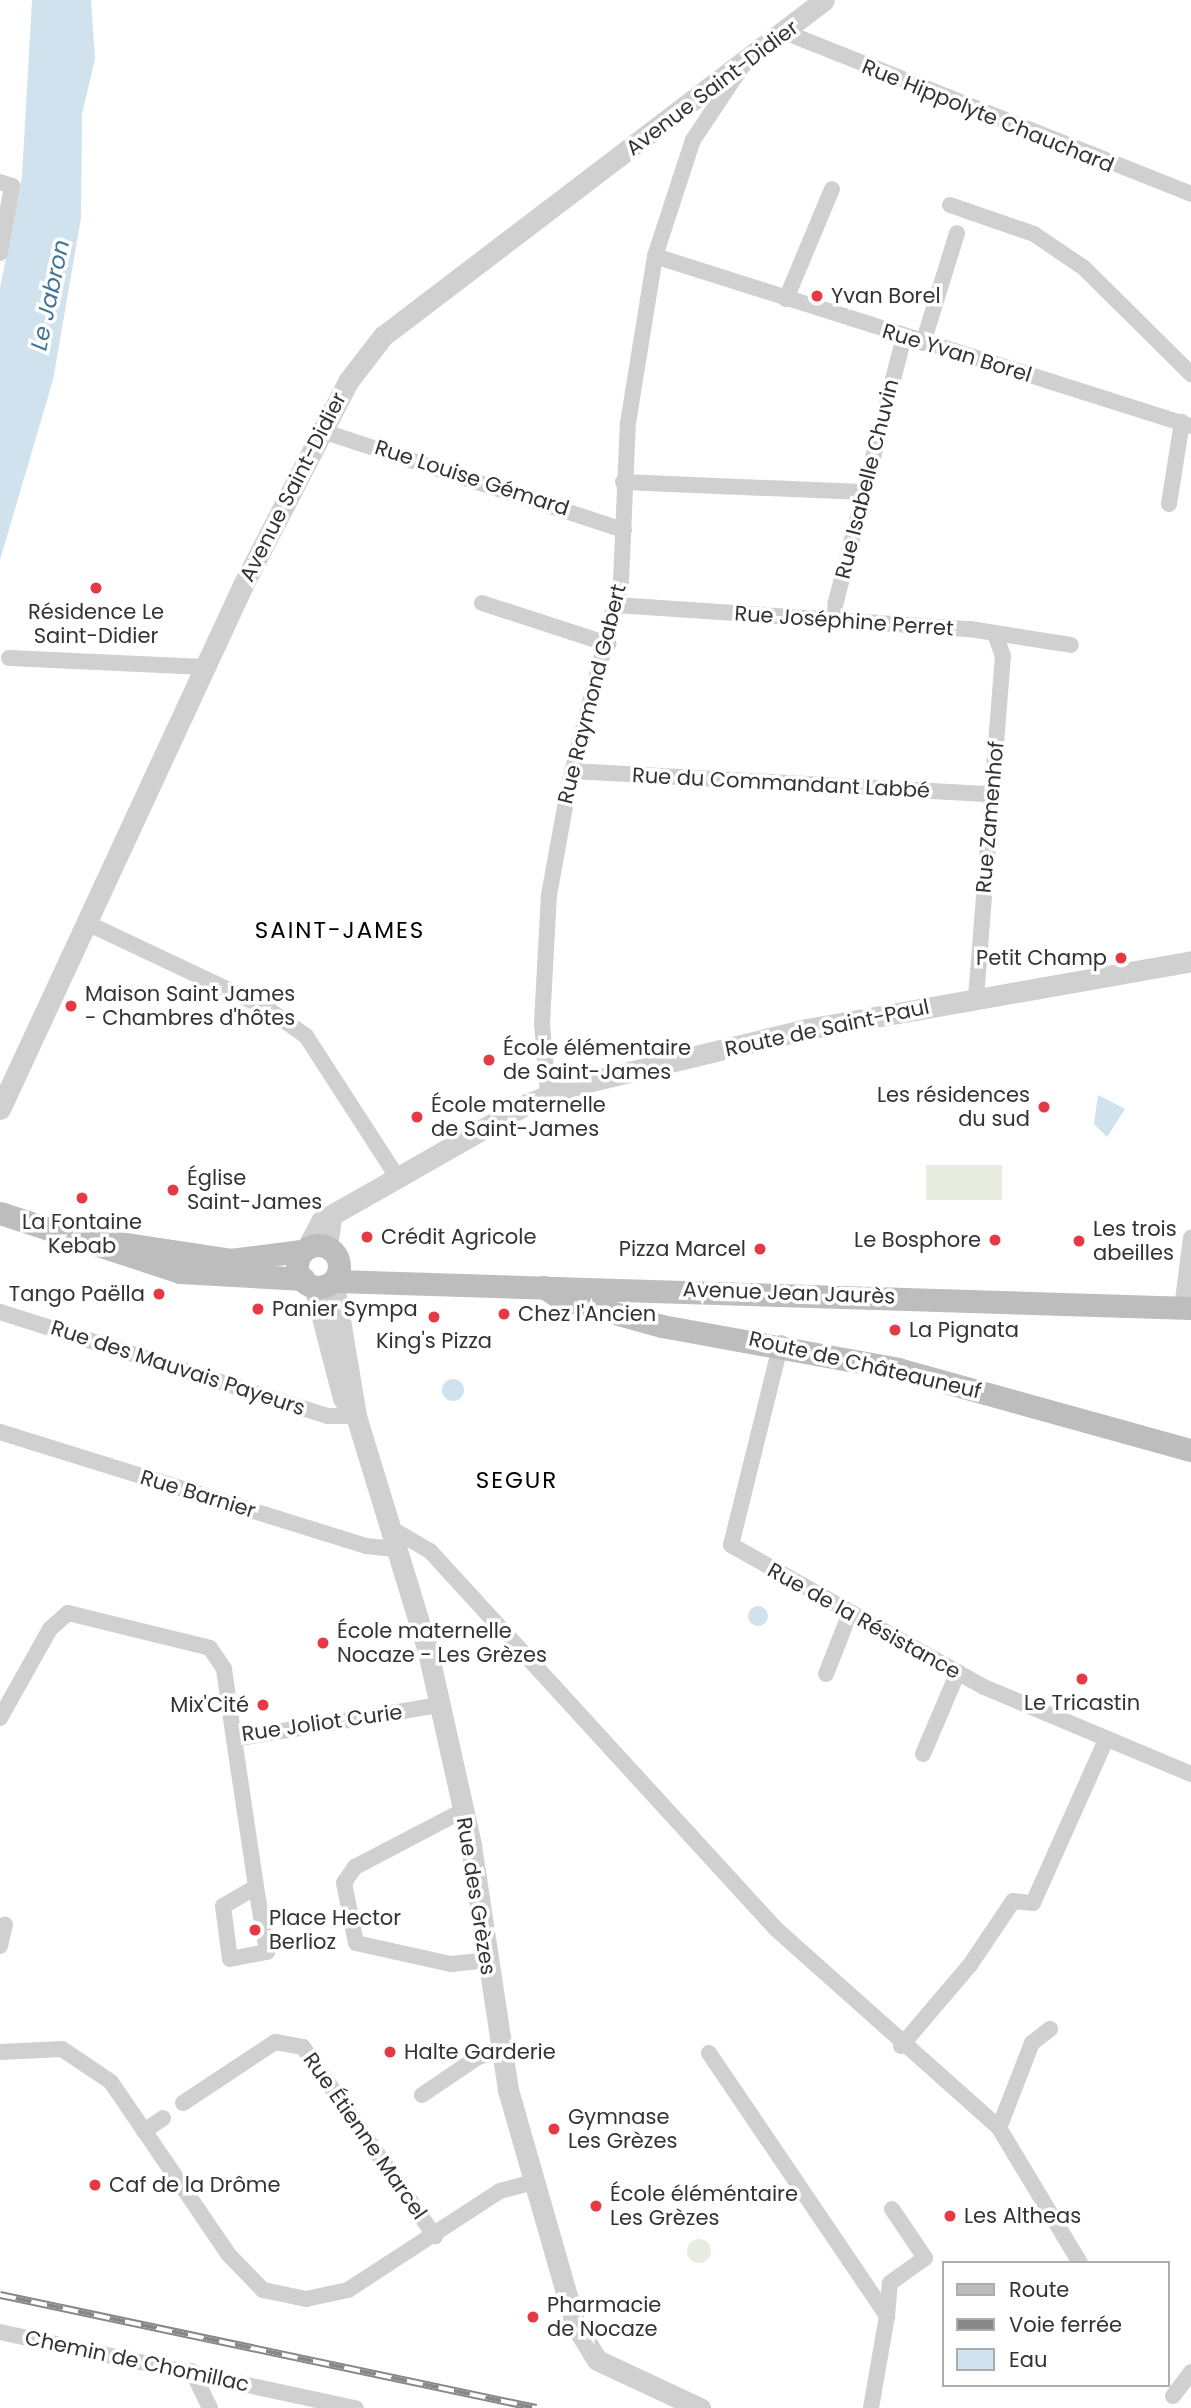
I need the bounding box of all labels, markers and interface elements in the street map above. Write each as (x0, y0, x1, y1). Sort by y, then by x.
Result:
street label: Avenue Saint-Didier (621, 15, 803, 161)
street label: Rue Hippolyte Chauchard (858, 54, 1118, 178)
water label: Le Jabron (25, 237, 75, 353)
place label: Yvan Borel (831, 283, 941, 309)
marker: Yvan Borel (809, 288, 825, 304)
street label: Rue Yvan Borel (879, 318, 1035, 388)
street label: Rue Isabelle Chuvin (830, 377, 904, 581)
street label: Avenue Saint-Didier (234, 388, 352, 586)
street label: Rue Louise Gémard (372, 435, 572, 521)
marker: Résidence Le Saint-Didier (88, 580, 104, 596)
street label: Rue Raymond Gabert (553, 582, 631, 806)
place label: Résidence Le Saint-Didier (28, 599, 164, 649)
street label: Rue Joséphine Perret (734, 601, 954, 641)
street label: Rue Zamenhof (971, 740, 1009, 894)
street label: Rue du Commandant Labbé (631, 763, 931, 803)
district label: SAINT-JAMES (256, 916, 424, 944)
place label: Petit Champ (976, 945, 1107, 971)
marker: Petit Champ (1113, 950, 1129, 966)
place label: Maison Saint James - Chambres d'hôtes (85, 981, 295, 1031)
street label: Route de Saint-Paul (723, 994, 931, 1062)
marker: Maison Saint James - Chambres d'hôtes (63, 998, 79, 1014)
place label: École élémentaire de Saint-James (503, 1035, 691, 1085)
marker: École élémentaire de Saint-James (481, 1052, 497, 1068)
place label: Les résidences du sud (877, 1082, 1030, 1132)
place label: École maternelle de Saint-James (431, 1092, 606, 1142)
marker: Les résidences du sud (1036, 1099, 1052, 1115)
marker: École maternelle de Saint-James (409, 1109, 425, 1125)
place label: Église Saint-James (187, 1165, 322, 1215)
marker: Église Saint-James (165, 1182, 181, 1198)
marker: La Fontaine Kebab (74, 1190, 90, 1206)
place label: La Fontaine Kebab (22, 1209, 142, 1259)
place label: Les trois abeilles (1093, 1216, 1177, 1266)
place label: Crédit Agricole (381, 1224, 536, 1250)
place label: Le Bosphore (854, 1227, 981, 1253)
marker: Crédit Agricole (359, 1229, 375, 1245)
marker: Le Bosphore (987, 1232, 1003, 1248)
marker: Les trois abeilles (1071, 1233, 1087, 1249)
place label: Pizza Marcel (619, 1236, 746, 1262)
marker: Pizza Marcel (752, 1241, 768, 1257)
street label: Avenue Jean Jaurès (682, 1277, 896, 1309)
place label: Tango Paëlla (9, 1281, 145, 1307)
marker: Tango Paëlla (151, 1286, 167, 1302)
place label: Panier Sympa (272, 1296, 418, 1322)
marker: Panier Sympa (250, 1301, 266, 1317)
place label: Chez l'Ancien (518, 1301, 656, 1327)
marker: Chez l'Ancien (496, 1306, 512, 1322)
marker: King's Pizza (426, 1309, 442, 1325)
street label: Rue des Mauvais Payeurs (48, 1315, 308, 1421)
place label: La Pignata (909, 1317, 1019, 1343)
marker: La Pignata (887, 1322, 903, 1338)
street label: Route de Châteauneuf (746, 1326, 984, 1404)
place label: King's Pizza (376, 1328, 492, 1354)
street label: Rue Barnier (137, 1465, 259, 1523)
district label: SEGUR (476, 1466, 558, 1494)
street label: Rue de la Résistance (763, 1557, 965, 1685)
place label: École maternelle Nocaze - Les Grèzes (337, 1618, 547, 1668)
marker: École maternelle Nocaze - Les Grèzes (315, 1635, 331, 1651)
marker: Le Tricastin (1074, 1671, 1090, 1687)
place label: Le Tricastin (1024, 1690, 1140, 1716)
place label: Mix'Cité (170, 1692, 249, 1718)
marker: Mix'Cité (255, 1697, 271, 1713)
street label: Rue Joliot Curie (240, 1699, 404, 1747)
street label: Rue des Grèzes (451, 1815, 501, 1977)
place label: Place Hector Berlioz (269, 1905, 401, 1955)
marker: Place Hector Berlioz (247, 1922, 263, 1938)
place label: Halte Garderie (404, 2039, 556, 2065)
marker: Halte Garderie (382, 2044, 398, 2060)
street label: Rue Étienne Marcel (298, 2048, 432, 2224)
place label: Gymnase Les Grèzes (568, 2104, 677, 2154)
marker: Gymnase Les Grèzes (546, 2121, 562, 2137)
place label: Caf de la Drôme (109, 2172, 280, 2198)
marker: Caf de la Drôme (87, 2177, 103, 2193)
place label: École éléméntaire Les Grèzes (610, 2181, 798, 2231)
marker: École éléméntaire Les Grèzes (588, 2198, 604, 2214)
place label: Les Altheas (964, 2203, 1081, 2229)
marker: Les Altheas (942, 2208, 958, 2224)
legend (942, 2261, 1170, 2387)
text: Route (1009, 2275, 1069, 2304)
place label: Pharmacie de Nocaze (547, 2292, 661, 2342)
marker: Pharmacie de Nocaze (525, 2309, 541, 2325)
text: Voie ferrée (1009, 2310, 1122, 2339)
street label: Chemin de Chomillac (23, 2325, 251, 2397)
text: Eau (1009, 2345, 1047, 2374)

